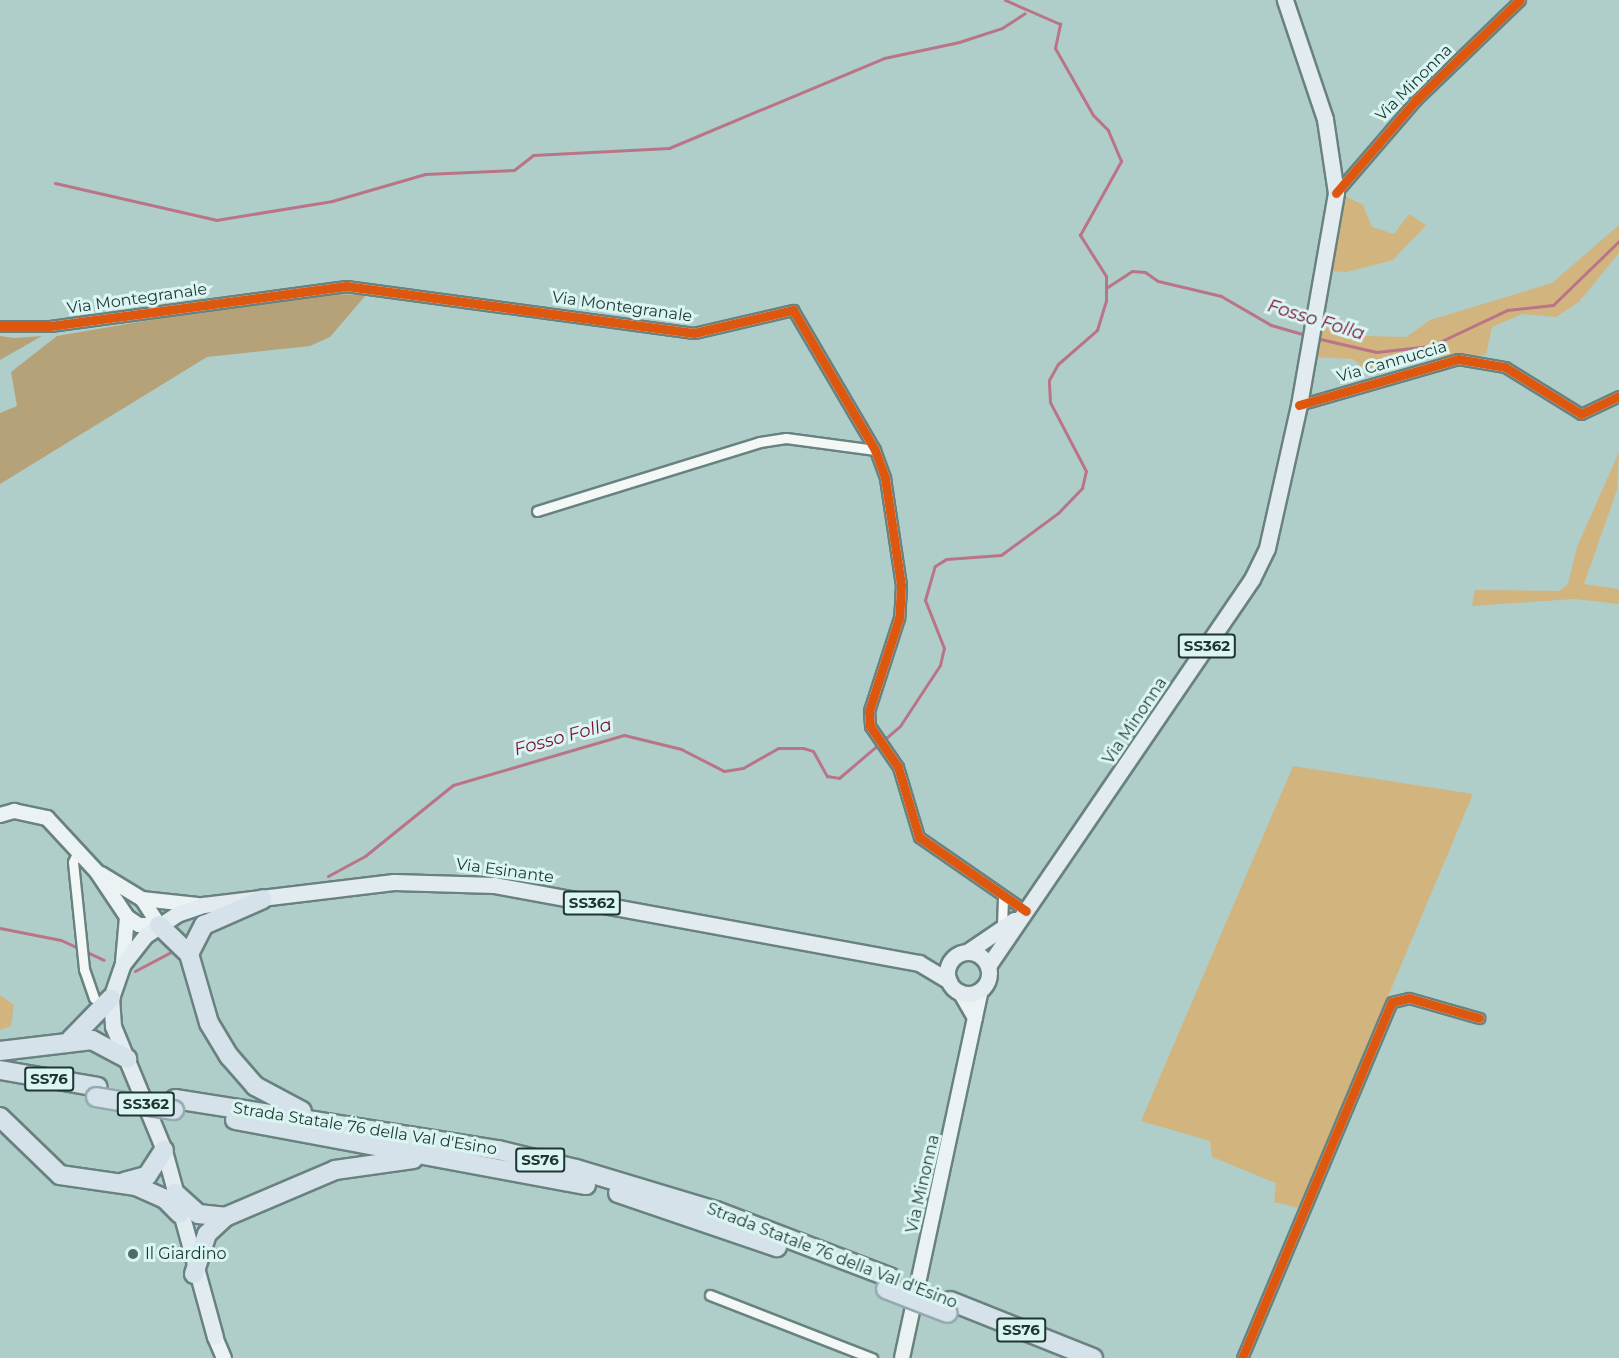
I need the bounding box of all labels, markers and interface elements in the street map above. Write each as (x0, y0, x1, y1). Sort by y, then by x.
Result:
street label: Via Minonna (1372, 41, 1456, 125)
street label: Via Montegranale (66, 280, 208, 318)
street label: Via Montegranale (551, 288, 693, 326)
water label: Fosso Folla (1265, 295, 1367, 345)
street label: Via Cannuccia (1335, 337, 1449, 387)
road number: SS362 (1177, 634, 1237, 658)
street label: Via Minonna (1099, 674, 1171, 768)
water label: Fosso Folla (512, 714, 614, 760)
street label: Via Esinante (455, 855, 555, 887)
road number: SS362 (562, 891, 622, 915)
road number: SS76 (23, 1067, 74, 1091)
road number: SS362 (116, 1092, 176, 1116)
street label: Strada Statale 76 della Val d'Esino (232, 1099, 498, 1159)
street label: Via Minonna (902, 1133, 944, 1235)
road number: SS76 (514, 1148, 566, 1172)
street label: Strada Statale 76 della Val d'Esino (704, 1199, 960, 1313)
place label: Il Giardino (145, 1244, 227, 1264)
marker: Il Giardino (126, 1247, 140, 1261)
road number: SS76 (996, 1318, 1046, 1342)

